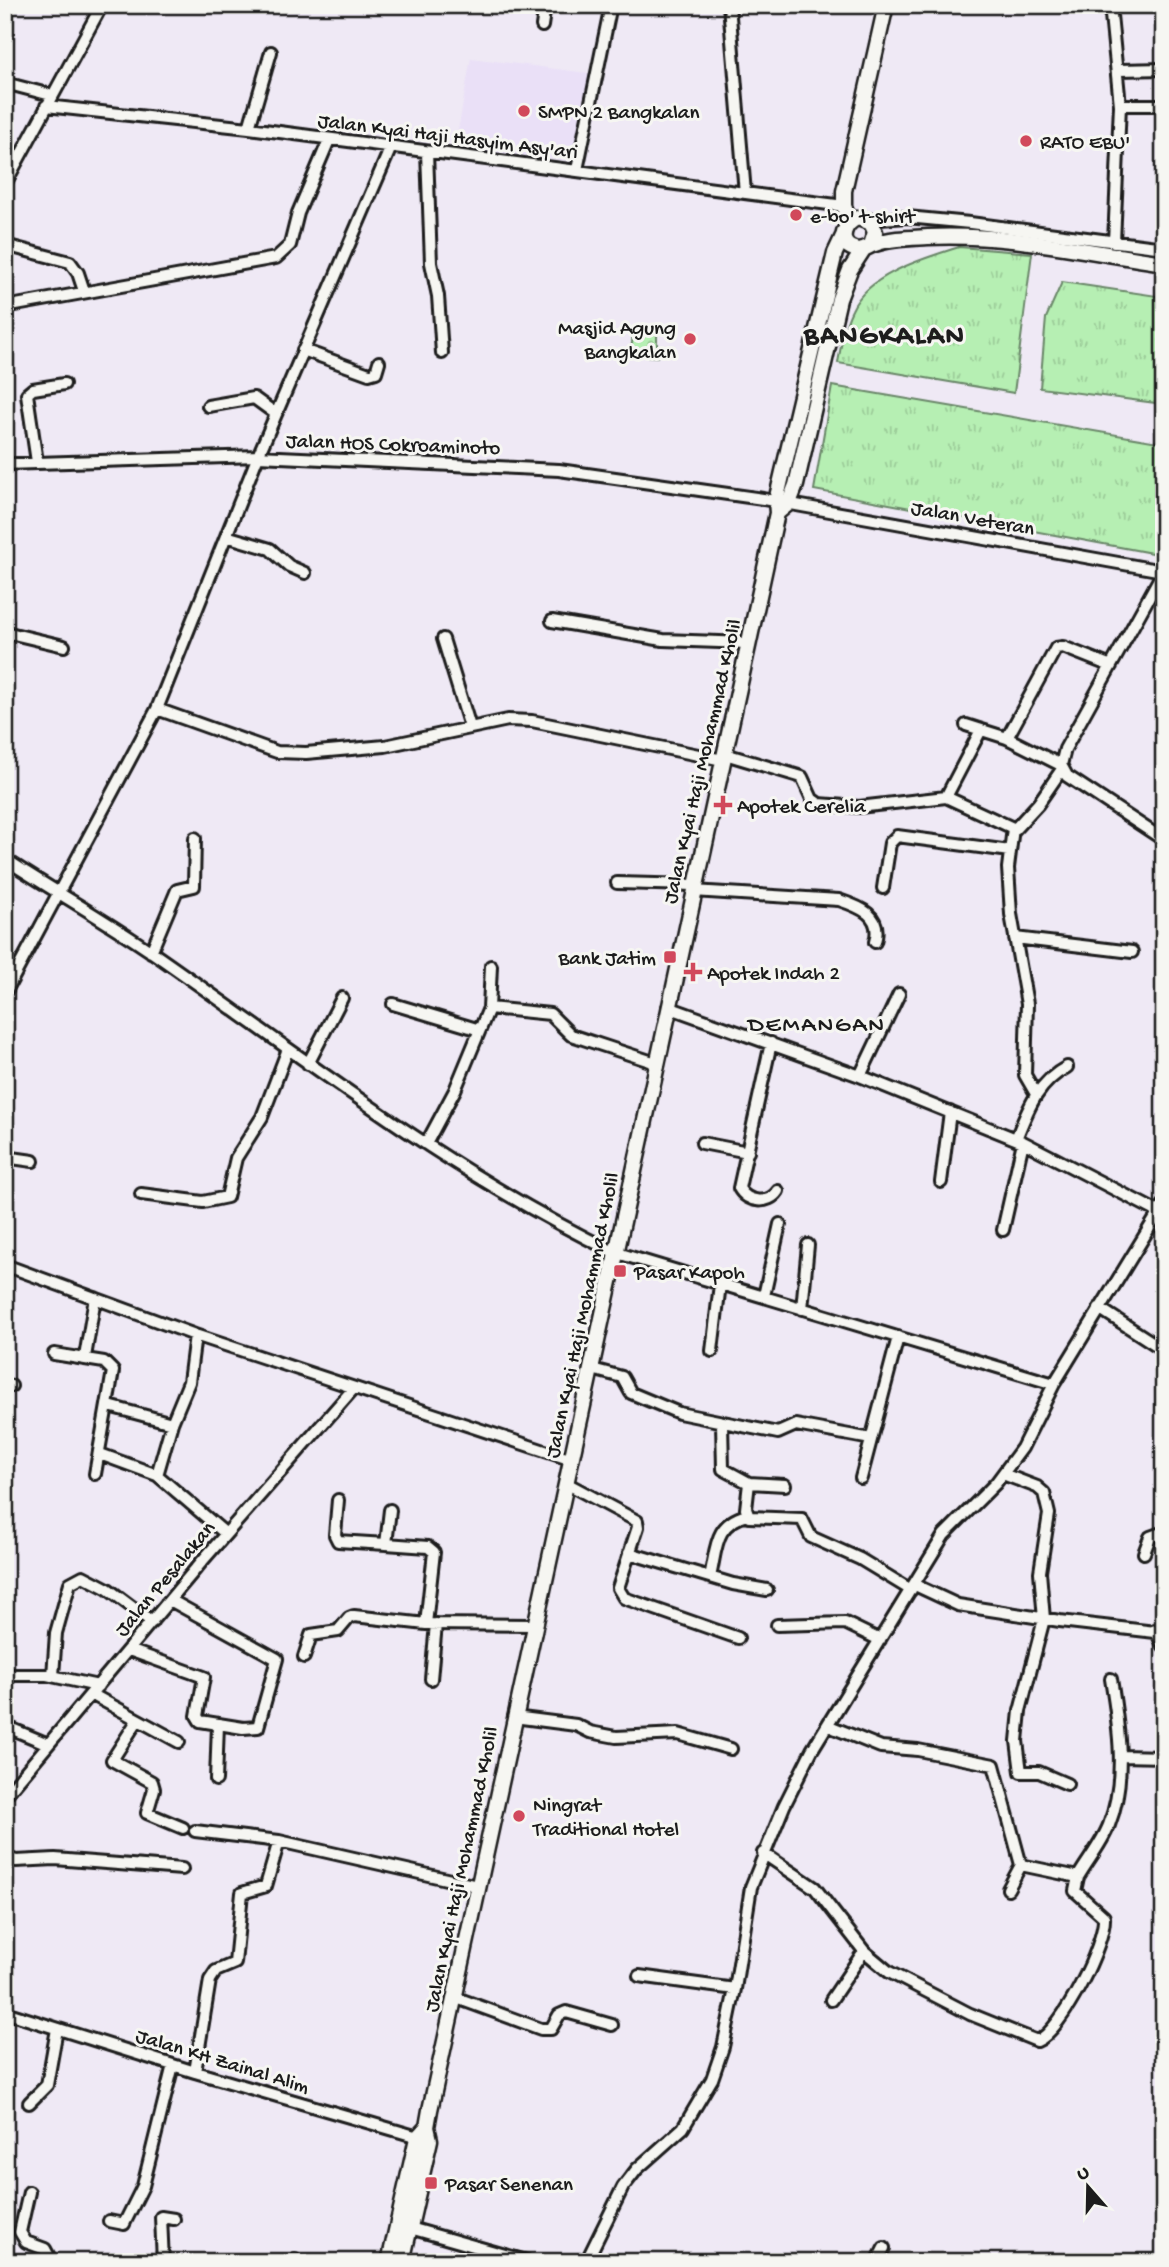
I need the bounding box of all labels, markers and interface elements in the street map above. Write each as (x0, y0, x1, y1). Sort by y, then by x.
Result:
place label: SMPN 2 Bangkalan (538, 102, 699, 127)
marker: SMPN 2 Bangkalan (516, 103, 532, 119)
street label: Jalan Kyai Haji Hasyim Asy'ari (316, 110, 579, 167)
place label: RATO EBU' (1040, 132, 1130, 157)
marker: RATO EBU' (1018, 133, 1034, 149)
place label: e-bo' t-shirt (810, 206, 917, 231)
marker: e-bo' t-shirt (788, 207, 804, 223)
place label: Masjid Agung Bangkalan (558, 318, 676, 367)
district label: BANGKALAN (803, 321, 966, 354)
marker: Masjid Agung Bangkalan (682, 331, 698, 347)
street label: Jalan HOS Cokroaminoto (285, 430, 501, 463)
street label: Jalan Veteran (909, 497, 1036, 544)
street label: Jalan Kyai Haji Mohammad Kholil (659, 617, 749, 906)
place label: Apotek Cerelia (737, 796, 867, 821)
marker: Apotek Cerelia (715, 797, 731, 813)
place label: Bank Jatim (557, 948, 656, 973)
marker: Bank Jatim (662, 949, 678, 965)
place label: Apotek Indah 2 (707, 963, 840, 988)
marker: Apotek Indah 2 (685, 964, 701, 980)
district label: DEMANGAN (746, 1012, 886, 1041)
street label: Jalan Kyai Haji Mohammad Kholil (542, 1171, 627, 1461)
place label: Pasar Kapoh (633, 1262, 745, 1287)
marker: Pasar Kapoh (612, 1263, 628, 1279)
street label: Jalan Pesalakan (111, 1517, 222, 1643)
street label: Jalan Kyai Haji Mohammad Kholil (421, 1725, 506, 2015)
place label: Ningrat Traditional Hotel (532, 1795, 679, 1844)
marker: Ningrat Traditional Hotel (511, 1808, 527, 1824)
street label: Jalan KH Zainal Alim (132, 2025, 312, 2102)
north arrow (1054, 2152, 1124, 2222)
text: U (1074, 2162, 1092, 2187)
place label: Pasar Senenan (444, 2174, 573, 2199)
marker: Pasar Senenan (423, 2175, 439, 2191)

